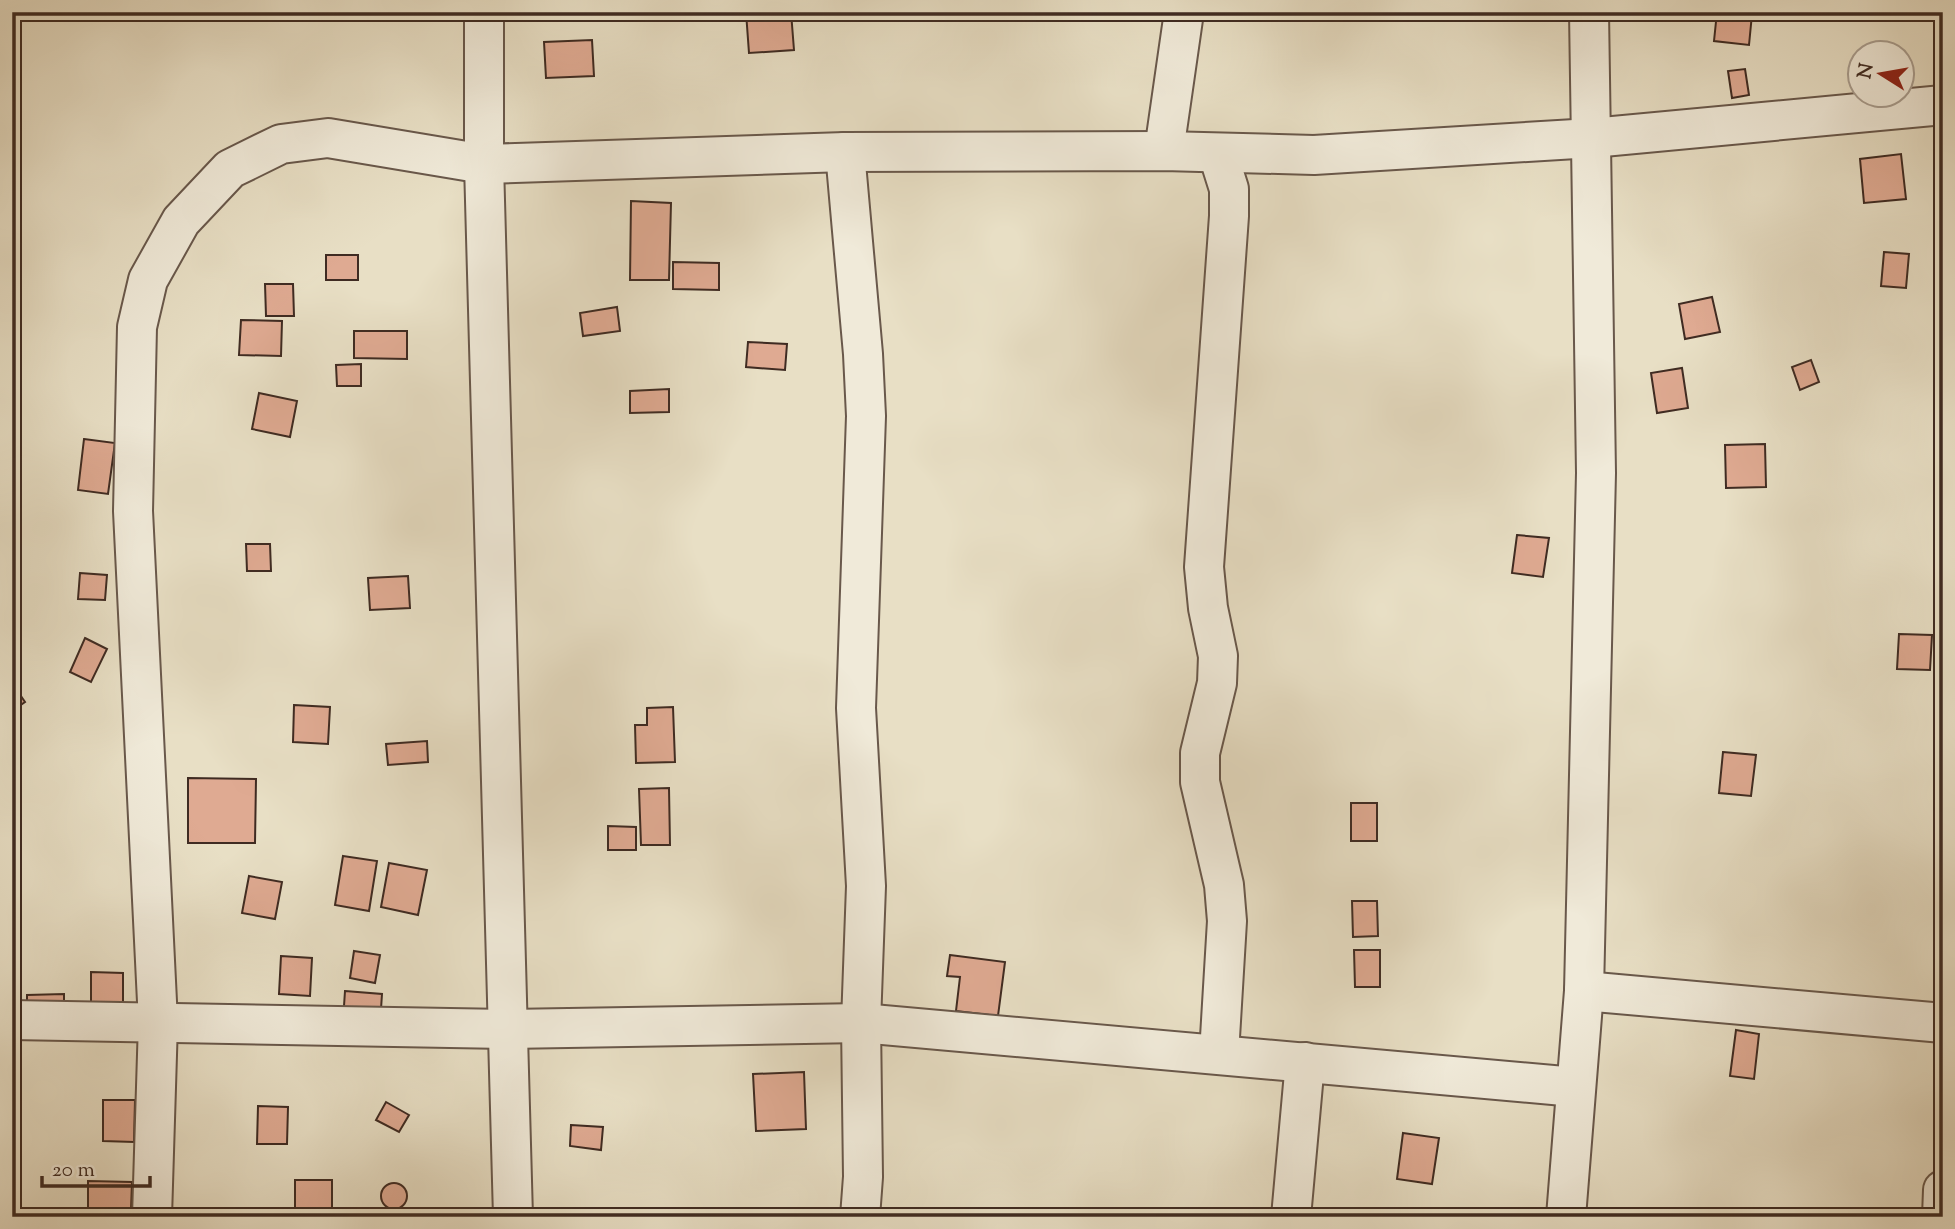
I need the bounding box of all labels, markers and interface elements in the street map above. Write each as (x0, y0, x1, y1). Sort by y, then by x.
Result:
north arrow (1846, 38, 1916, 108)
text: N (1852, 61, 1881, 81)
scale bar (42, 1145, 150, 1189)
text: 20 m (52, 1156, 95, 1186)

